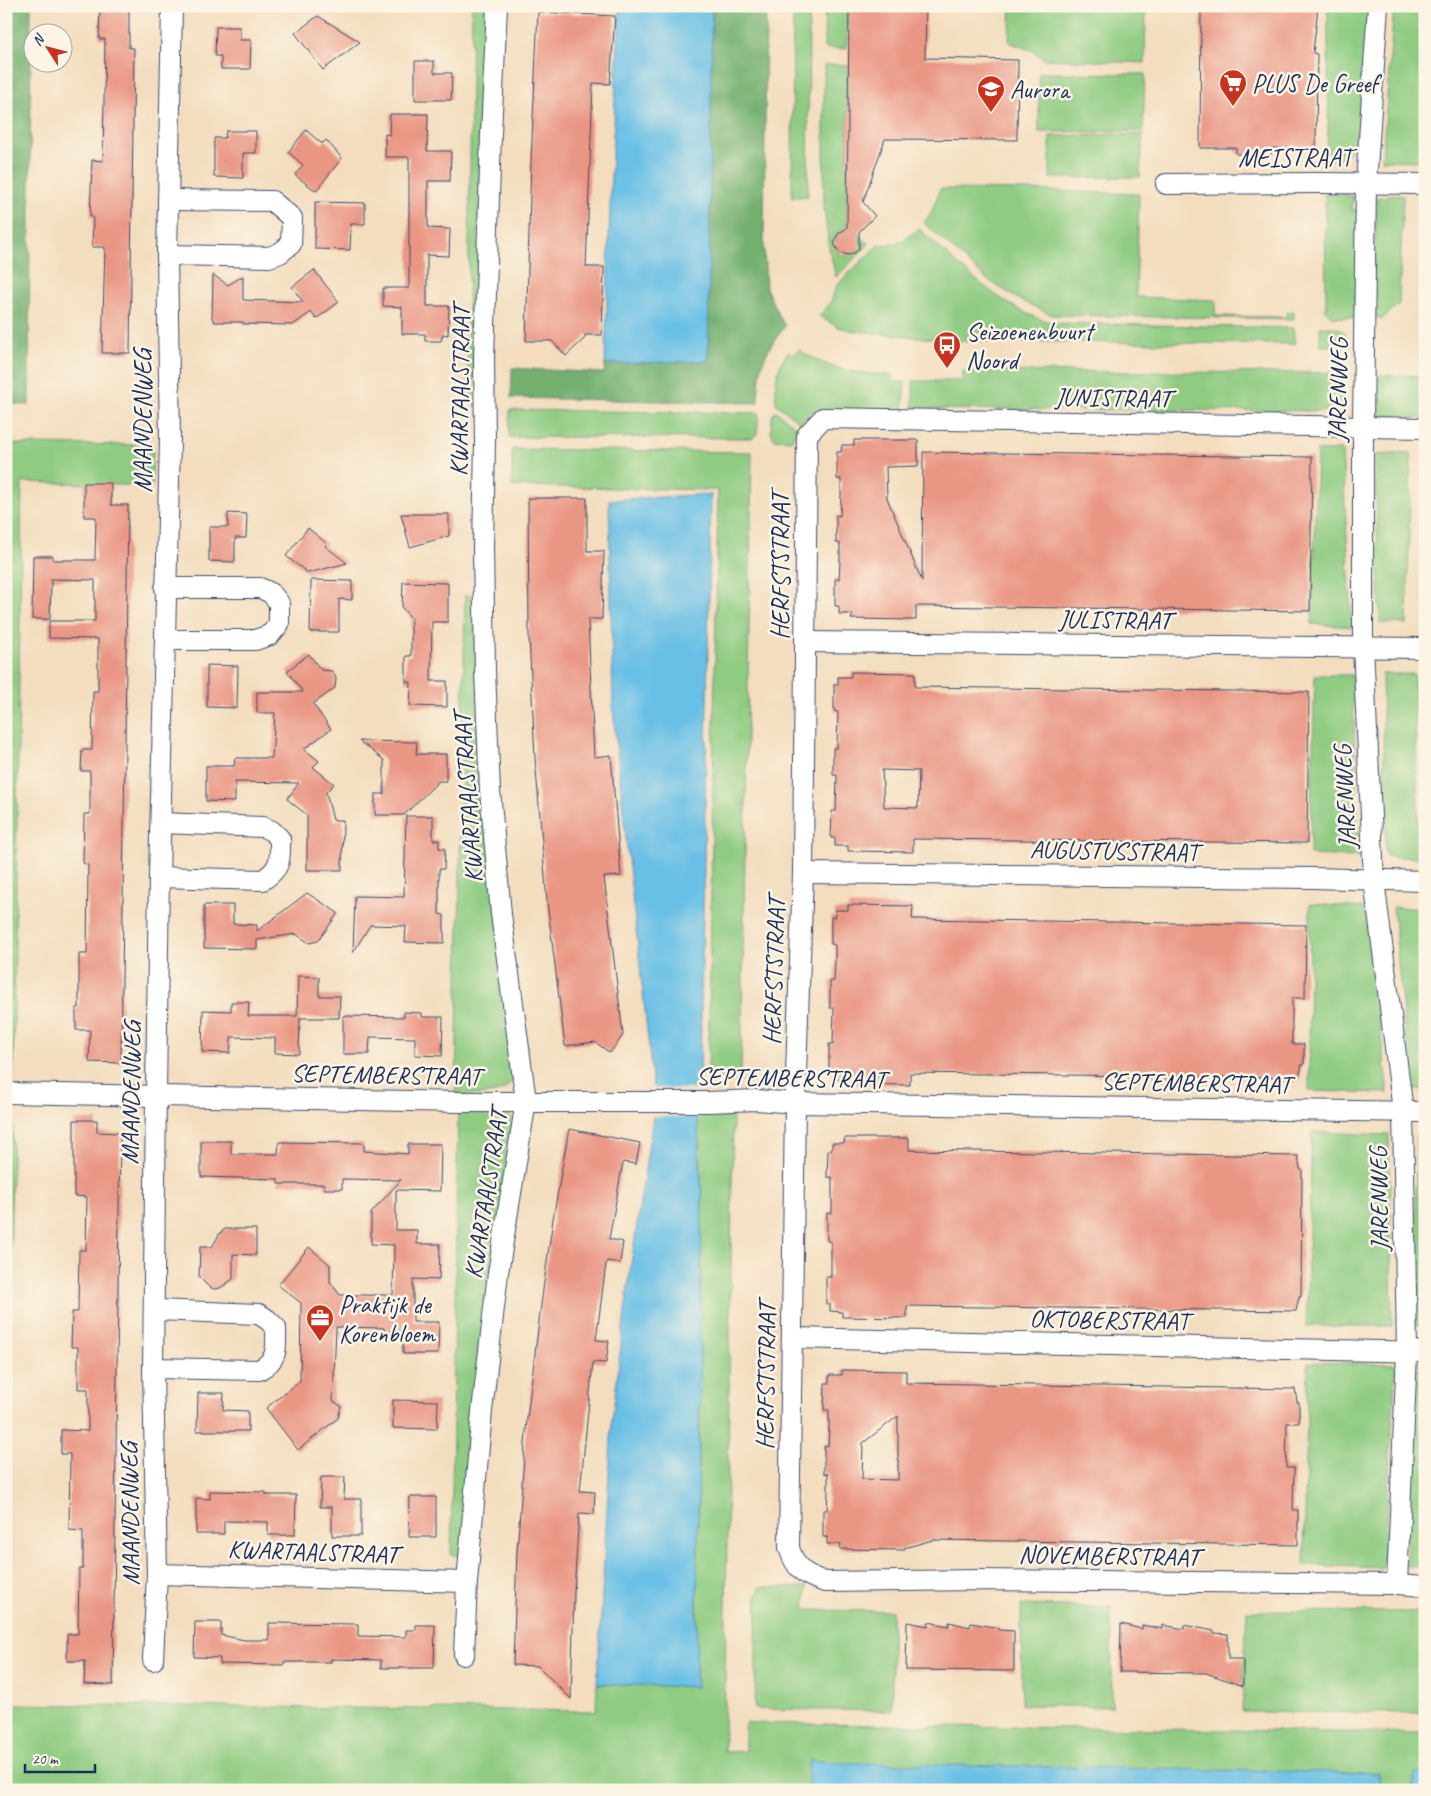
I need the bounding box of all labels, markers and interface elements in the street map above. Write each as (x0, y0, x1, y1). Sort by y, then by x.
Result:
north arrow (22, 22, 72, 72)
text: N (28, 30, 49, 49)
supermarket icon: PLUS De Greef (1218, 68, 1248, 107)
place label: PLUS De Greef (1252, 68, 1382, 100)
school or university icon: Aurora (976, 74, 1006, 113)
place label: Aurora (1010, 74, 1071, 106)
street label: MEISTRAAT (1238, 142, 1358, 174)
street label: KWARTAALSTRAAT (443, 299, 478, 476)
place label: Seizoenenbuurt Noord (966, 316, 1096, 377)
bus stop icon: Seizoenenbuurt Noord (932, 330, 962, 369)
street label: JARENWEG (1321, 335, 1355, 443)
street label: MAANDENWEG (127, 346, 159, 492)
street label: JUNISTRAAT (1054, 381, 1178, 415)
street label: HERFSTSTRAAT (765, 486, 797, 640)
street label: JULISTRAAT (1057, 603, 1178, 637)
street label: KWARTAALSTRAAT (446, 705, 490, 884)
street label: JARENWEG (1326, 742, 1364, 851)
street label: AUGUSTUSSTRAAT (1030, 834, 1205, 869)
street label: HERFSTSTRAAT (755, 890, 793, 1045)
street label: MAANDENWEG (114, 1018, 148, 1165)
street label: SEPTEMBERSTRAAT (291, 1057, 487, 1093)
street label: SEPTEMBERSTRAAT (696, 1060, 892, 1096)
street label: SEPTEMBERSTRAAT (1101, 1065, 1297, 1101)
street label: KWARTAALSTRAAT (457, 1101, 516, 1281)
street label: JARENWEG (1362, 1144, 1396, 1252)
place label: Praktijk de Korenbloem (339, 1289, 436, 1350)
street label: HERFSTSTRAAT (749, 1296, 783, 1450)
office icon: Praktijk de Korenbloem (305, 1303, 335, 1342)
street label: OKTOBERSTRAAT (1029, 1303, 1195, 1338)
street label: MAANDENWEG (113, 1439, 147, 1586)
street label: KWARTAALSTRAAT (227, 1533, 405, 1571)
street label: NOVEMBERSTRAAT (1018, 1538, 1206, 1574)
scale bar (25, 1741, 95, 1773)
text: 20 m (32, 1750, 59, 1769)

